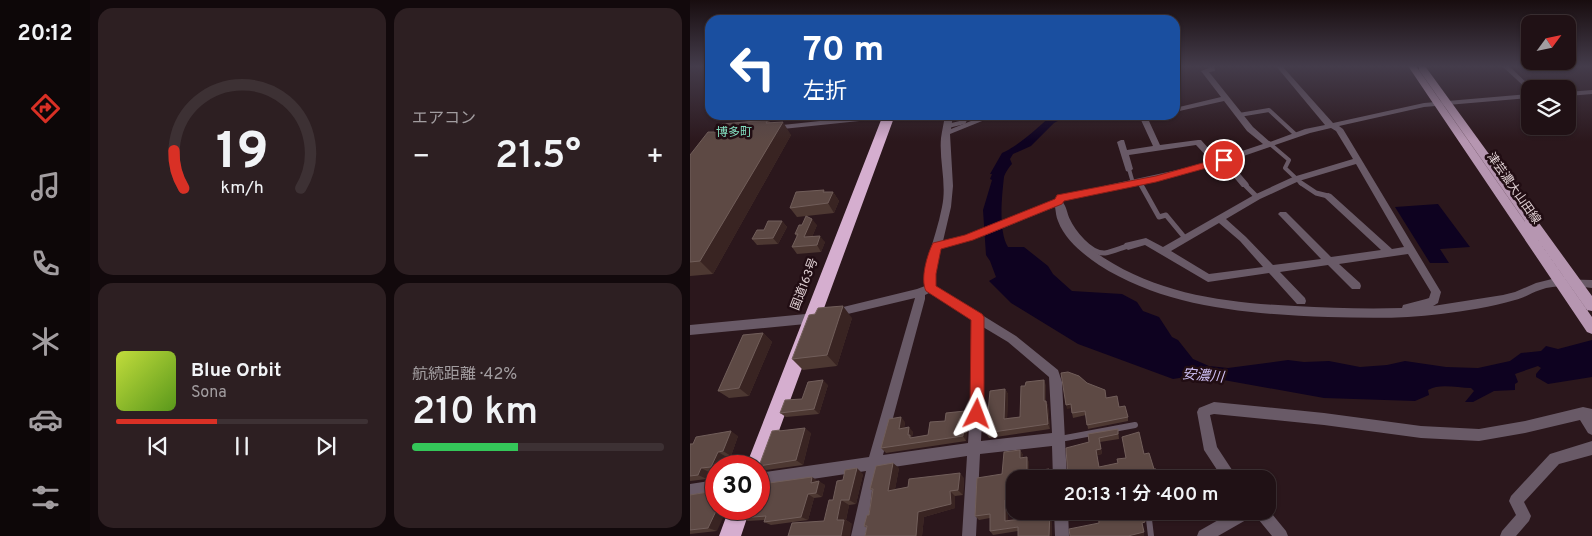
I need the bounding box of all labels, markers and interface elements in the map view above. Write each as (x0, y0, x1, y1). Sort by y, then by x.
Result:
north arrow (1521, 15, 1576, 70)
map controls (1521, 15, 1576, 135)
text: 20:12 (17, 21, 73, 48)
text: 70 m (803, 29, 884, 73)
icon: left (720, 35, 785, 100)
text: 左折 (803, 79, 847, 106)
button: layers (1521, 80, 1576, 135)
icon: directions (28, 91, 63, 126)
text: エアコン (412, 109, 476, 129)
text: 19 (216, 121, 268, 187)
district label: 博多町 (716, 125, 752, 141)
text: 21.5° (495, 133, 581, 182)
pin (1203, 139, 1245, 181)
text: − (412, 140, 430, 176)
text: + (646, 140, 664, 176)
icon: arrive (1210, 146, 1238, 174)
street label: 津芸濃大山田線 (1483, 150, 1544, 228)
icon: music (28, 169, 63, 204)
text: km/h (220, 177, 264, 200)
icon: phone (28, 246, 63, 281)
street label: 国道163号 (788, 256, 822, 313)
icon: climate (28, 324, 63, 359)
text: Blue Orbit (191, 359, 281, 383)
text: 航続距離 · 42% (412, 365, 517, 385)
water label: 安濃川 (1181, 366, 1227, 387)
text: Sona (191, 383, 227, 403)
position arrow (950, 387, 1002, 439)
text: 210 km (412, 389, 538, 438)
icon: car (28, 402, 63, 437)
icon: previous (144, 432, 172, 460)
icon: pause (228, 432, 256, 460)
icon: next (312, 432, 340, 460)
speed limit sign: 30 (705, 455, 770, 520)
icon: filters (28, 480, 63, 515)
text: 20:13 · 1 分 · 400 m (1063, 483, 1219, 507)

